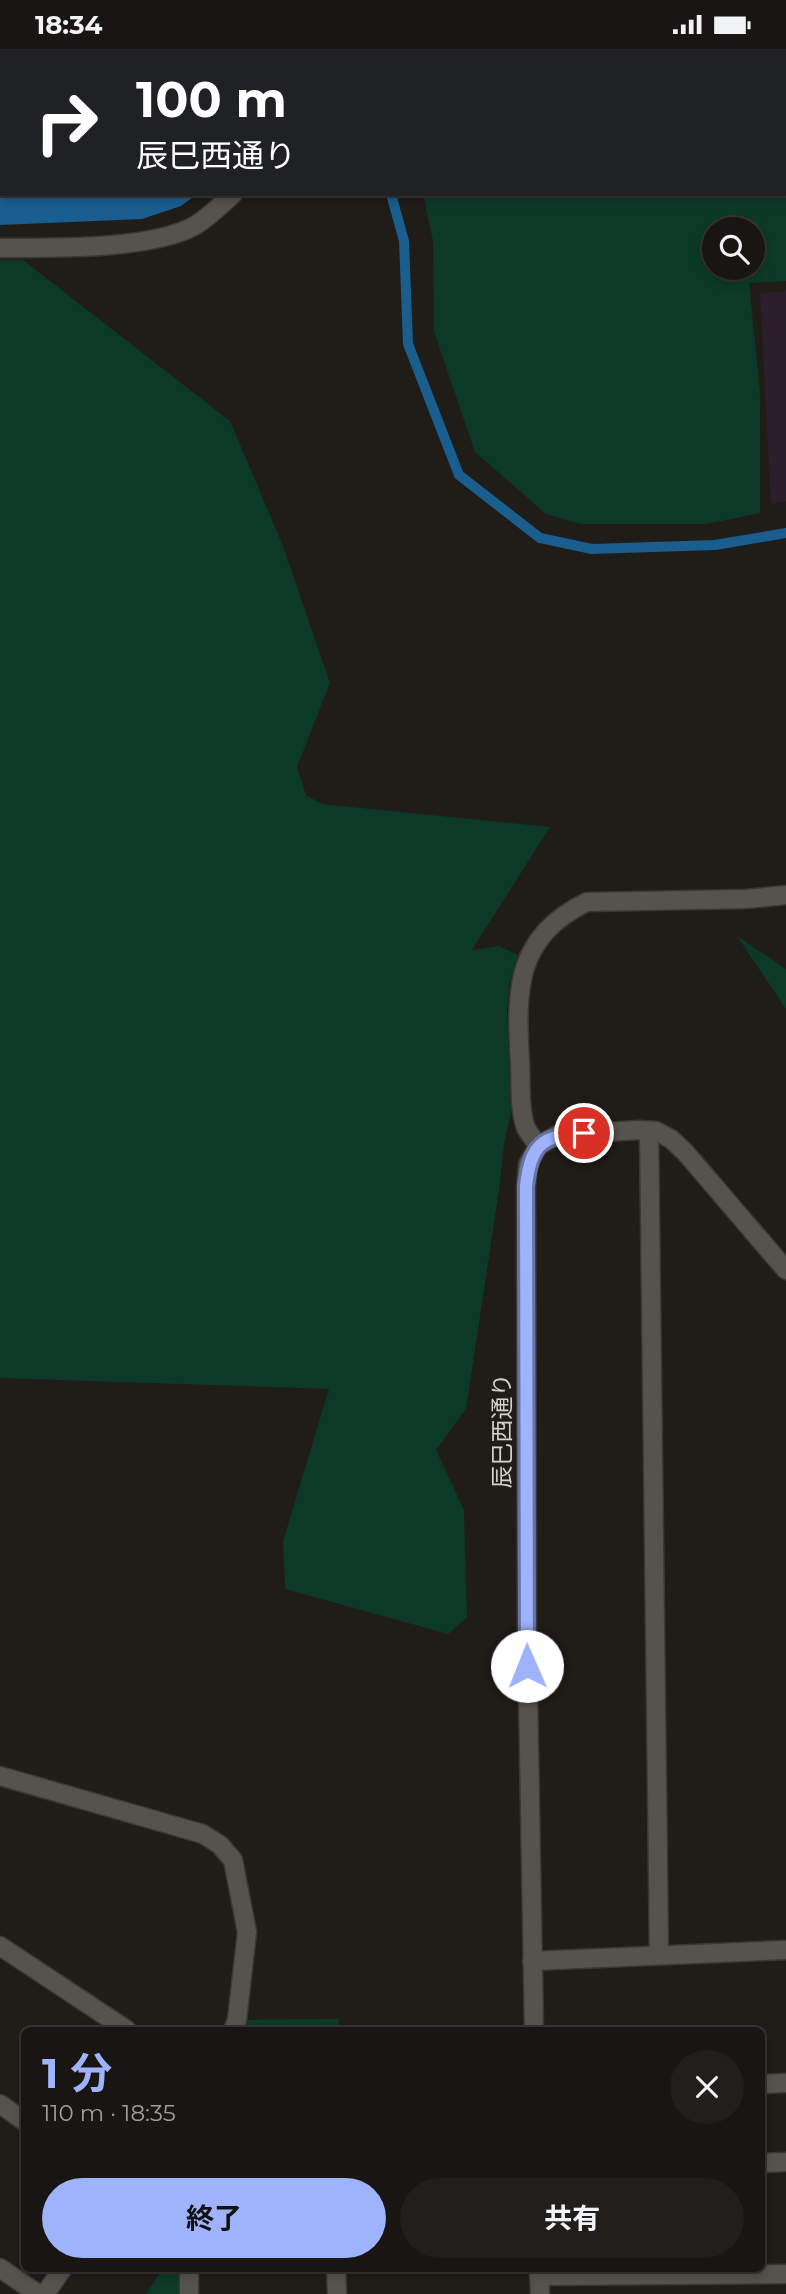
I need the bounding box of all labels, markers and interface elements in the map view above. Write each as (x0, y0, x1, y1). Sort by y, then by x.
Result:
text: 18:34 (35, 9, 102, 41)
text: 100 m (136, 70, 287, 129)
icon: right (21, 77, 112, 168)
text: 辰巳西通り (136, 136, 296, 175)
map controls (702, 217, 765, 280)
button: search (702, 217, 765, 280)
pin (554, 1103, 614, 1163)
icon: arrive (565, 1114, 603, 1152)
street label: 辰巳西通り (488, 1374, 516, 1489)
position arrow (490, 1629, 564, 1703)
text: 1 分 (42, 2047, 112, 2099)
button: close (670, 2050, 744, 2124)
text: 110 m · 18:35 (42, 2099, 176, 2127)
button: 終了 (42, 2178, 386, 2258)
button: 共有 (400, 2178, 744, 2258)

